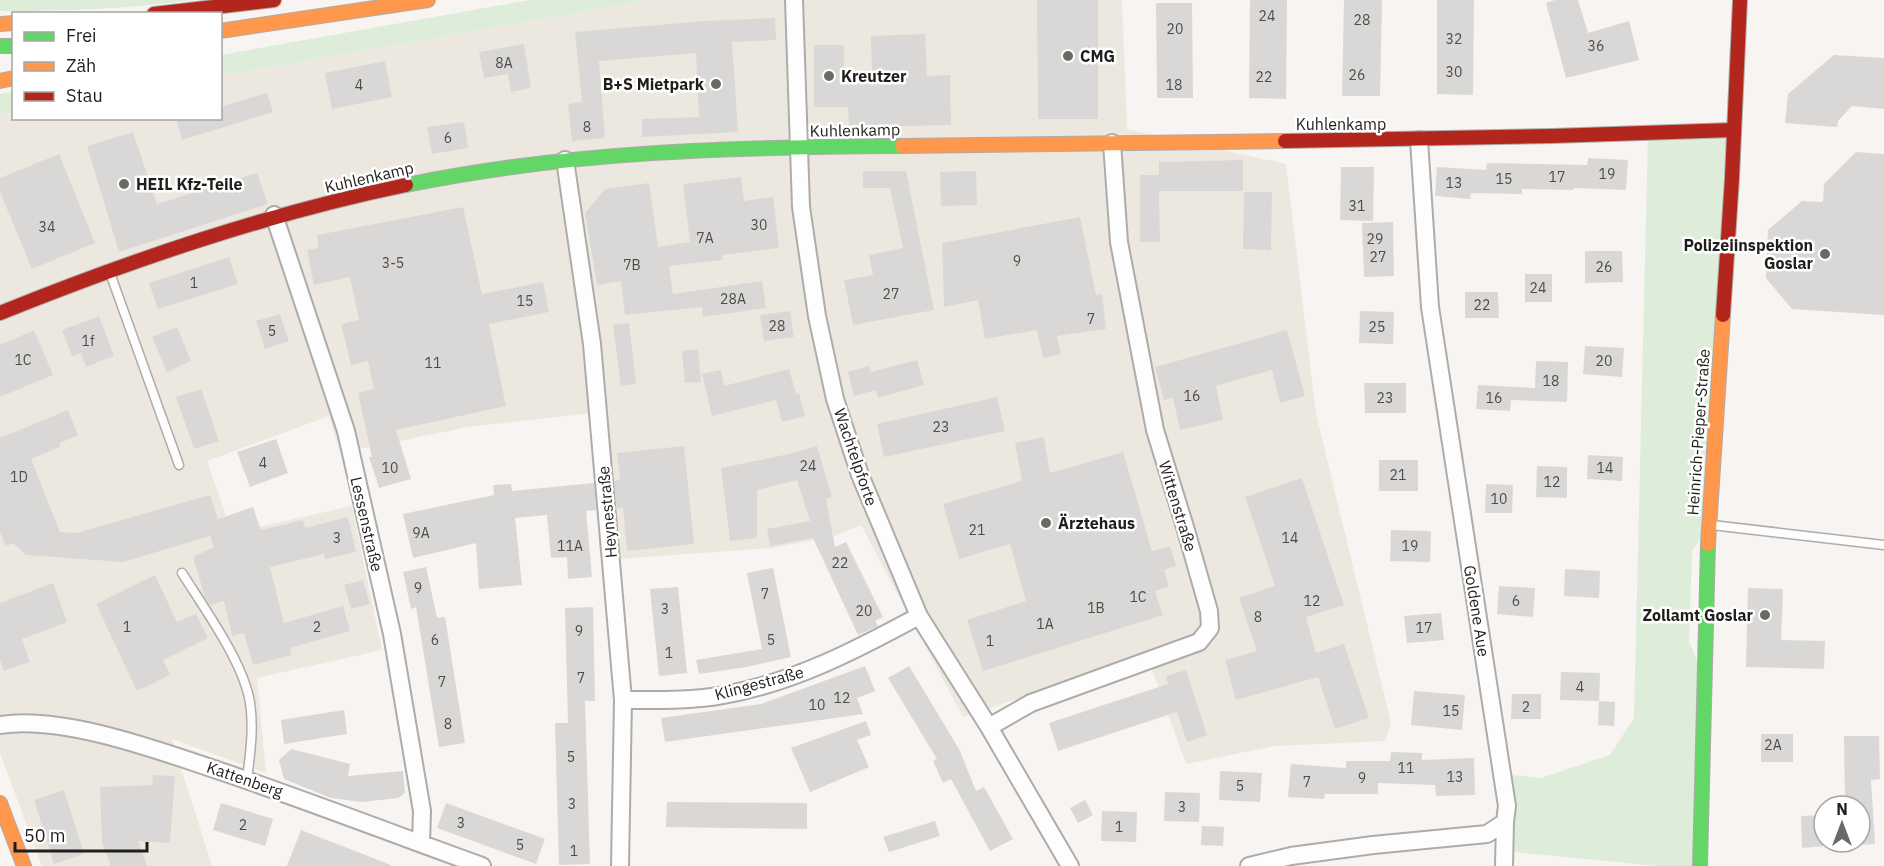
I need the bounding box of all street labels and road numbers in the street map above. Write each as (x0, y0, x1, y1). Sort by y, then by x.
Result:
street label: Kuhlenkamp (1296, 114, 1386, 134)
street label: Kuhlenkamp (810, 119, 900, 141)
street label: Kuhlenkamp (323, 157, 415, 197)
street label: Heinrich-Pieper-Straße (1682, 348, 1714, 516)
street label: Wachtelpforte (830, 406, 882, 509)
street label: Wittenstraße (1155, 458, 1201, 554)
street label: Heynestraße (593, 465, 621, 559)
street label: Lessenstraße (346, 475, 388, 574)
street label: Goldene Aue (1460, 564, 1494, 658)
street label: Klingestraße (712, 661, 806, 704)
street label: Kattenberg (204, 757, 286, 802)

